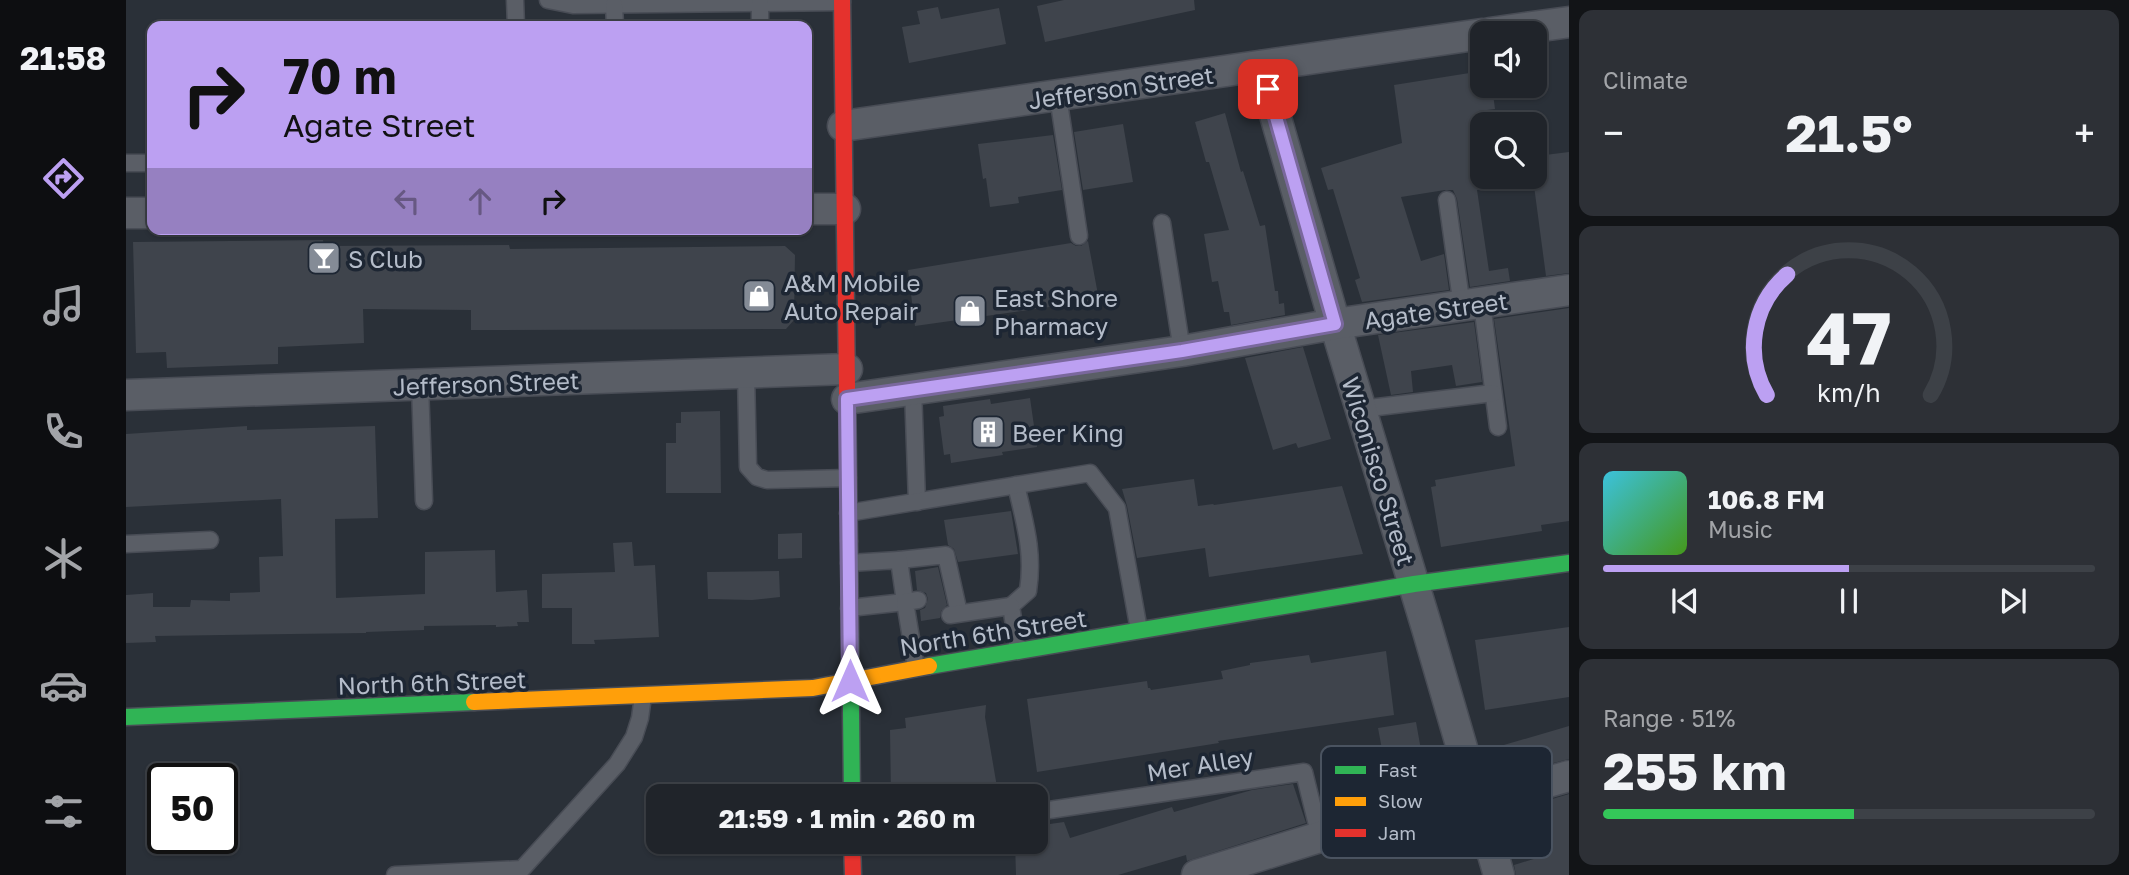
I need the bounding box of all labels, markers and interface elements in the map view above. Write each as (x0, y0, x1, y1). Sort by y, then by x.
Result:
map controls (1470, 21, 1547, 189)
button: sound (1470, 21, 1547, 98)
text: 21:58 (20, 39, 106, 77)
text: 70 m (283, 46, 397, 105)
icon: right (168, 49, 259, 140)
pin (1238, 59, 1298, 119)
street label: Jefferson Street (1027, 60, 1215, 114)
text: Climate (1603, 66, 1688, 94)
icon: arrive (1249, 70, 1287, 108)
text: 21.5° (1785, 101, 1913, 163)
text: Agate Street (283, 106, 476, 144)
text: − (1603, 110, 1624, 155)
text: + (2074, 110, 2095, 155)
button: search (1470, 112, 1547, 189)
icon: directions (39, 154, 88, 203)
icon: left (388, 182, 426, 220)
icon: ahead (461, 182, 499, 220)
icon: right (534, 182, 572, 220)
bar icon: S Club (305, 239, 343, 277)
place label: S Club (348, 244, 423, 273)
place label: A&M Mobile Auto Repair (784, 268, 920, 325)
shop icon: A&M Mobile Auto Repair (740, 277, 778, 315)
icon: music (39, 281, 88, 330)
place label: East Shore Pharmacy (994, 283, 1118, 340)
street label: Agate Street (1362, 286, 1510, 334)
shop icon: East Shore Pharmacy (951, 292, 989, 330)
text: 47 (1806, 295, 1892, 382)
street label: Jefferson Street (392, 365, 580, 401)
street label: Wiconisco Street (1337, 373, 1421, 569)
text: km/h (1817, 377, 1881, 408)
icon: phone (39, 407, 88, 456)
building icon: Beer King (969, 413, 1007, 451)
place label: Beer King (1012, 418, 1124, 447)
text: 106.8 FM (1708, 484, 1825, 515)
text: Music (1708, 515, 1773, 543)
icon: climate (39, 534, 88, 583)
icon: previous (1666, 582, 1704, 620)
icon: pause (1830, 582, 1868, 620)
icon: next (1994, 582, 2032, 620)
street label: North 6th Street (898, 603, 1088, 661)
position arrow (813, 644, 887, 718)
icon: car (39, 661, 88, 710)
street label: North 6th Street (337, 664, 527, 700)
text: Range · 51% (1603, 704, 1735, 732)
text: 255 km (1603, 739, 1787, 801)
street label: Mer Alley (1145, 741, 1255, 787)
legend (1321, 746, 1552, 858)
text: Fast (1378, 758, 1417, 781)
speed limit sign: 50 (147, 763, 238, 854)
icon: filters (39, 787, 88, 836)
text: Slow (1378, 789, 1423, 812)
text: 21:59 · 1 min · 260 m (719, 803, 975, 834)
text: Jam (1378, 821, 1416, 844)

